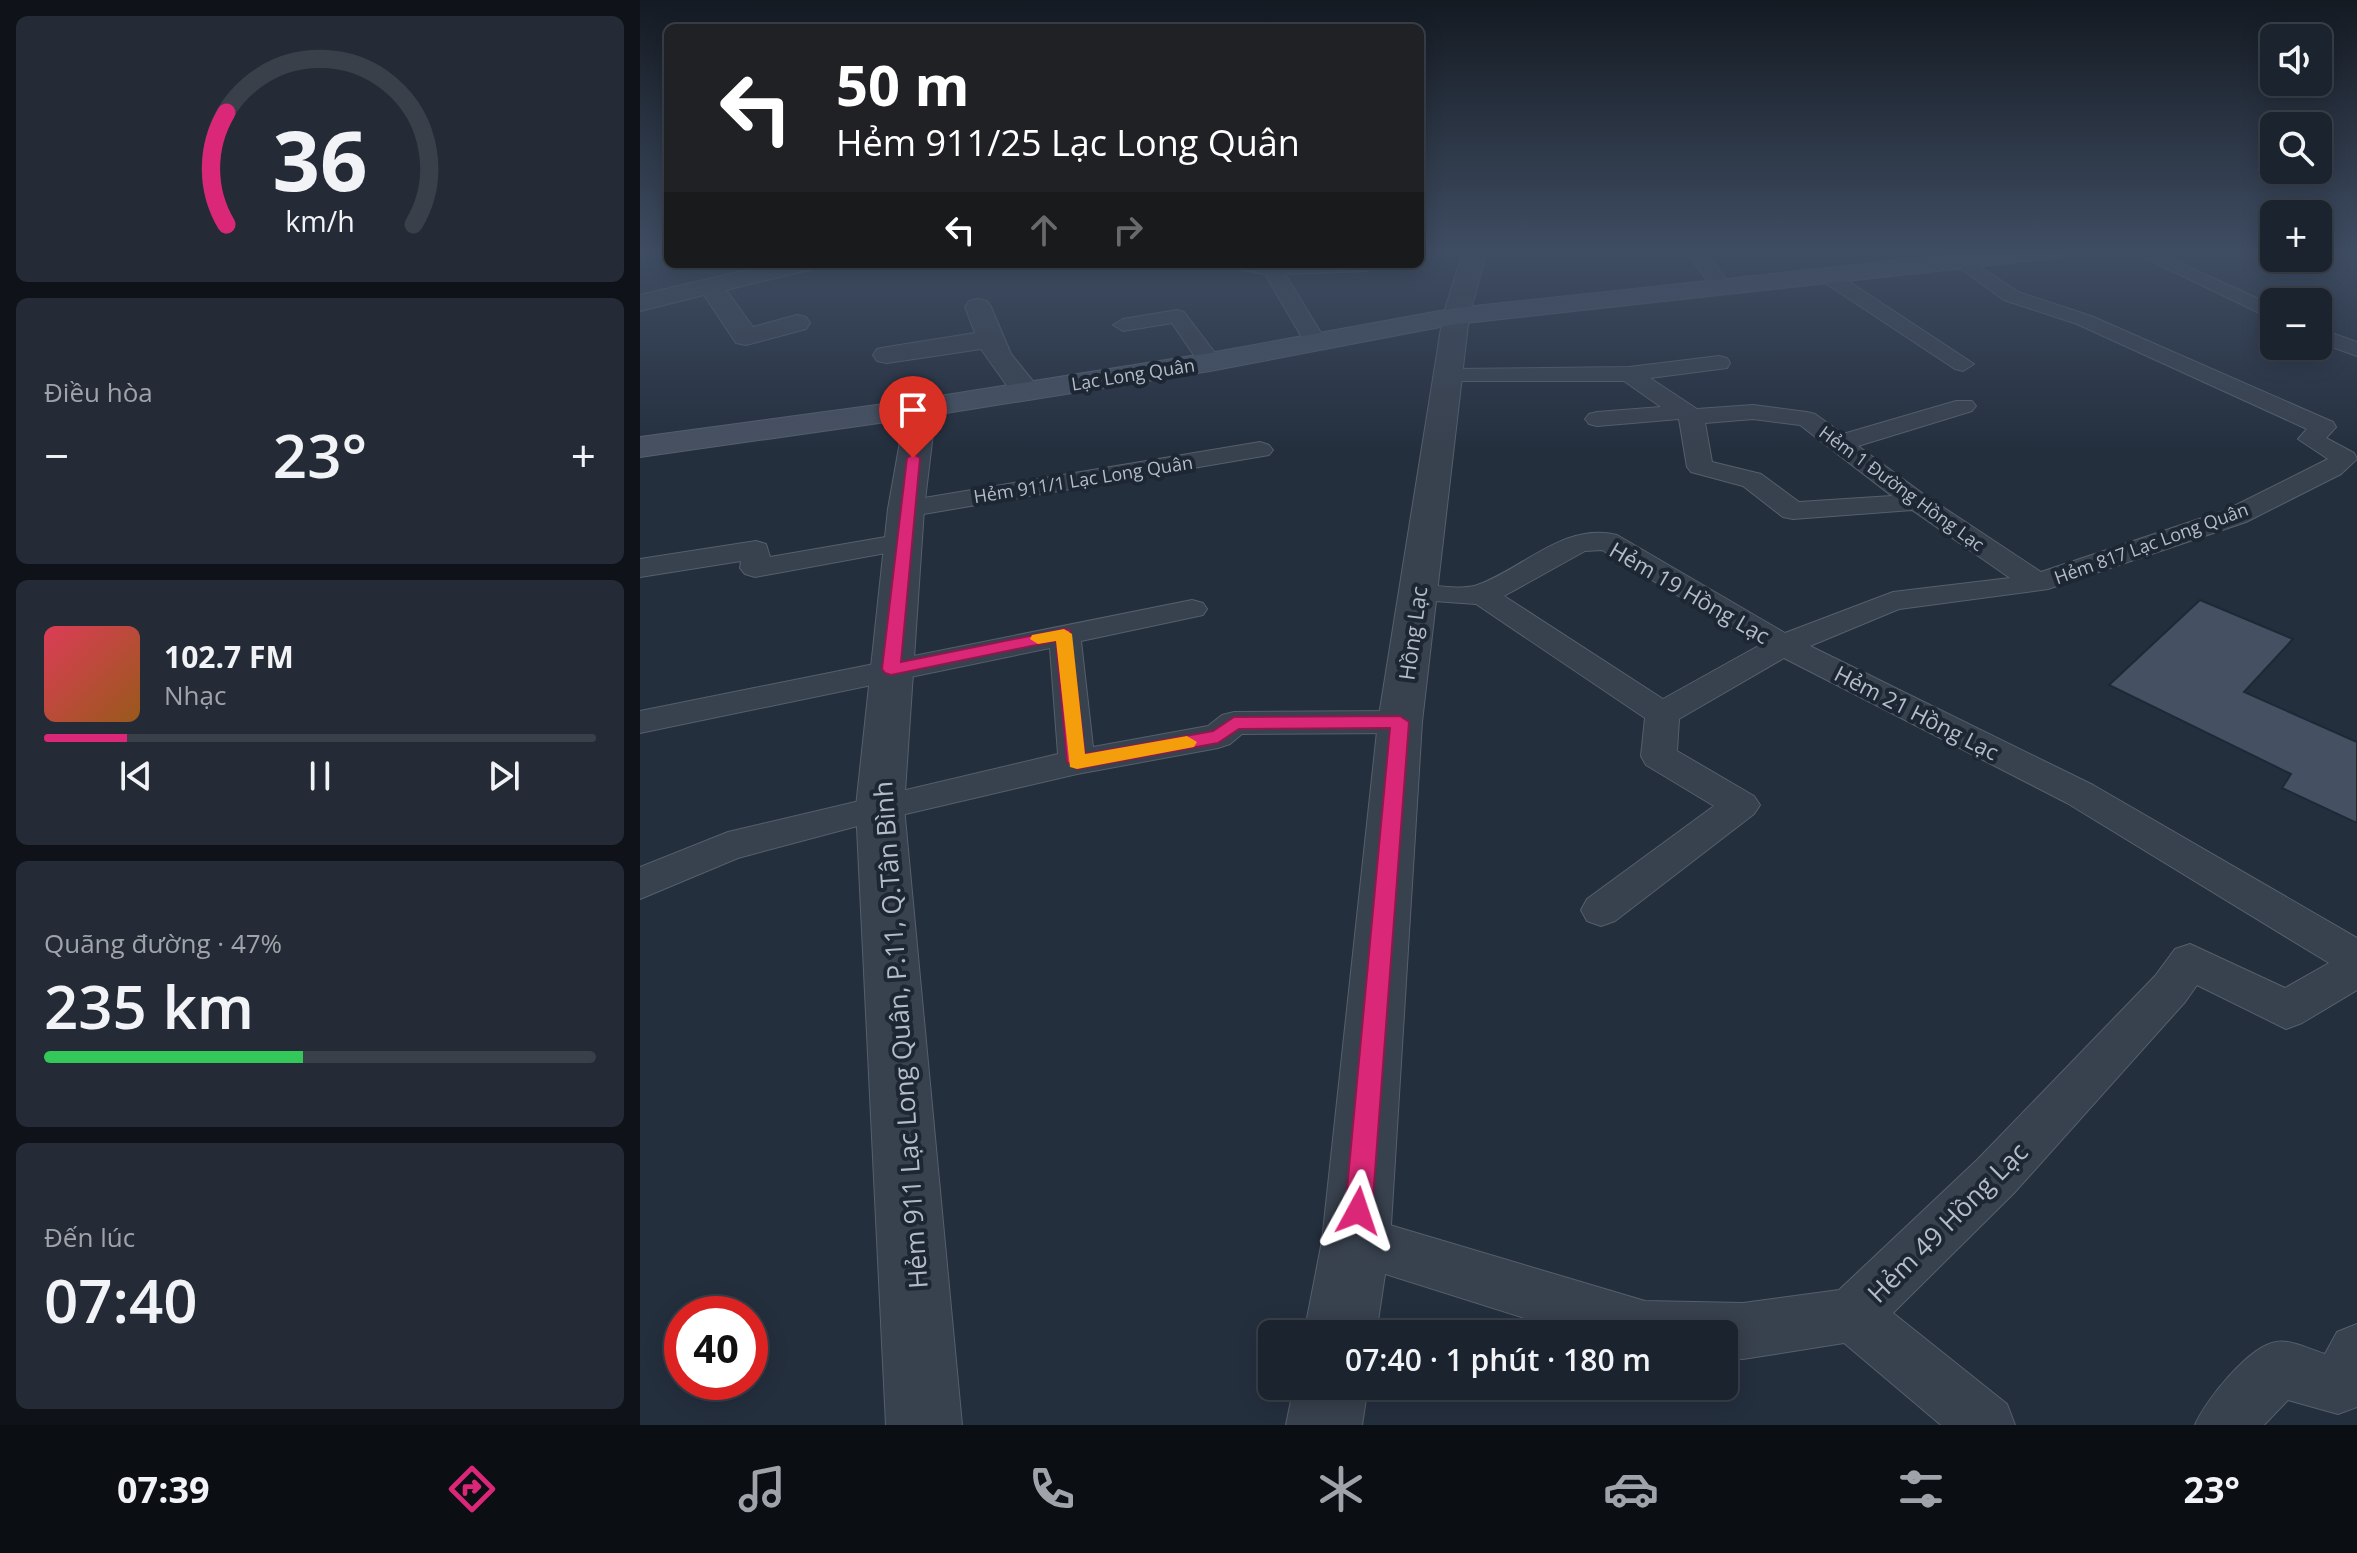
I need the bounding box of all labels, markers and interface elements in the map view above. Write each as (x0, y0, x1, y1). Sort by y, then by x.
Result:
map controls (2260, 24, 2332, 360)
button: sound (2260, 24, 2332, 96)
text: 50 m (836, 46, 970, 122)
icon: left (704, 56, 808, 160)
text: 36 (272, 101, 368, 214)
button: search (2260, 112, 2332, 184)
text: Hẻm 911/25 Lạc Long Quân (836, 118, 1300, 167)
button: + (2260, 200, 2332, 272)
text: km/h (285, 201, 355, 240)
icon: left (938, 208, 982, 252)
icon: ahead (1022, 208, 1066, 252)
icon: right (1106, 208, 1150, 252)
button: − (2260, 288, 2332, 360)
street label: Lạc Long Quân (1070, 352, 1196, 396)
text: Điều hòa (44, 374, 153, 410)
pin (879, 376, 947, 458)
icon: arrive (891, 388, 935, 432)
text: 23° (273, 414, 367, 496)
street label: Hẻm 1 Đường Hồng Lạc (1815, 420, 1990, 556)
text: − (44, 425, 69, 485)
text: + (571, 425, 596, 485)
street label: Hẻm 911/1 Lạc Long Quân (972, 450, 1194, 508)
street label: Hẻm 817 Lạc Long Quân (2051, 497, 2251, 589)
street label: Hẻm 19 Hồng Lạc (1604, 534, 1776, 650)
street label: Hồng Lạc (1391, 584, 1433, 682)
text: 102.7 FM (164, 636, 294, 677)
street label: Hẻm 21 Hồng Lạc (1830, 658, 2004, 766)
text: Nhạc (164, 677, 226, 713)
icon: previous (114, 754, 158, 798)
icon: pause (298, 754, 342, 798)
icon: next (482, 754, 526, 798)
street label: Hẻm 911 Lạc Long Quân, P.11, Q.Tân Bình (864, 780, 936, 1290)
text: Quãng đường · 47% (44, 925, 282, 961)
text: 235 km (44, 965, 254, 1047)
street label: Hẻm 49 Hồng Lạc (1859, 1134, 2035, 1310)
position arrow (1316, 1169, 1400, 1253)
text: Đến lúc (44, 1219, 135, 1255)
text: 07:40 (44, 1259, 198, 1341)
speed limit sign: 40 (664, 1296, 768, 1400)
text: 07:40 · 1 phút · 180 m (1345, 1339, 1651, 1380)
icon: directions (444, 1461, 500, 1517)
icon: music (734, 1461, 790, 1517)
icon: phone (1024, 1461, 1080, 1517)
icon: climate (1313, 1461, 1369, 1517)
icon: car (1603, 1461, 1659, 1517)
icon: filters (1893, 1461, 1949, 1517)
text: 07:39 (117, 1465, 210, 1514)
text: 23° (2183, 1465, 2240, 1514)

